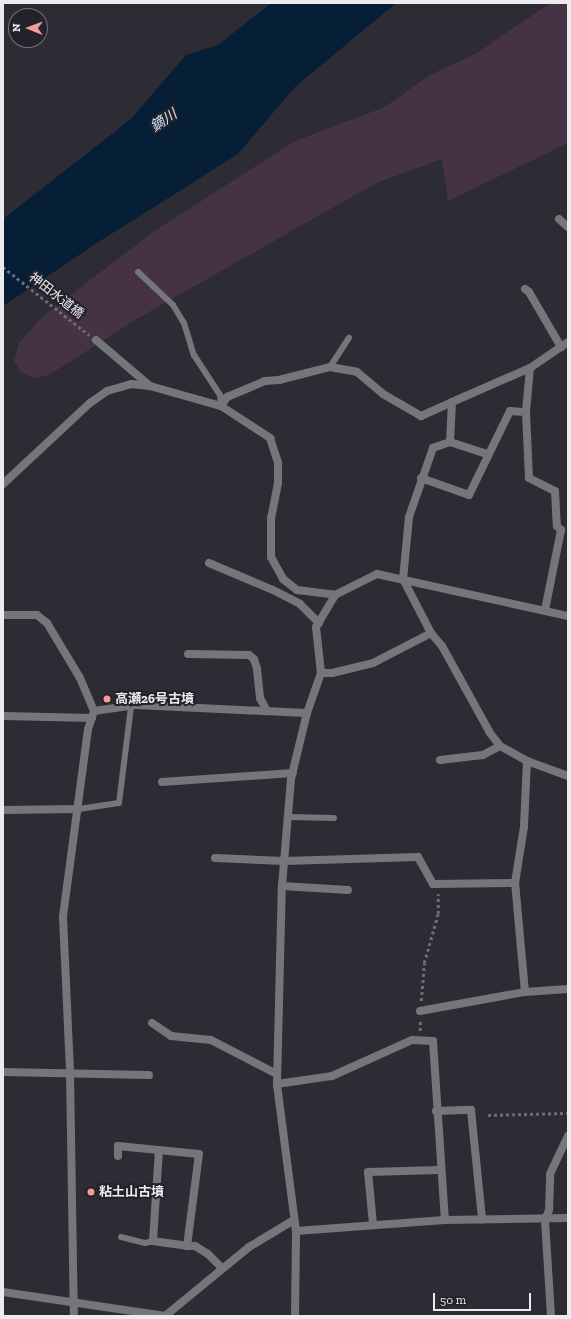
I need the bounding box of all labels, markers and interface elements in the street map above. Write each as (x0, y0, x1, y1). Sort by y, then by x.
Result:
north arrow (8, 8, 48, 48)
text: N (10, 23, 23, 32)
water label: 鏑川 (148, 106, 180, 136)
street label: 神田水道橋 (26, 270, 86, 322)
place label: 高瀬26号古墳 (115, 691, 194, 707)
marker: 高瀬26号古墳 (102, 694, 112, 704)
place label: 粘土山古墳 (99, 1184, 164, 1200)
marker: 粘土山古墳 (86, 1187, 96, 1197)
scale bar (435, 1285, 533, 1311)
text: 50 m (440, 1293, 466, 1307)

